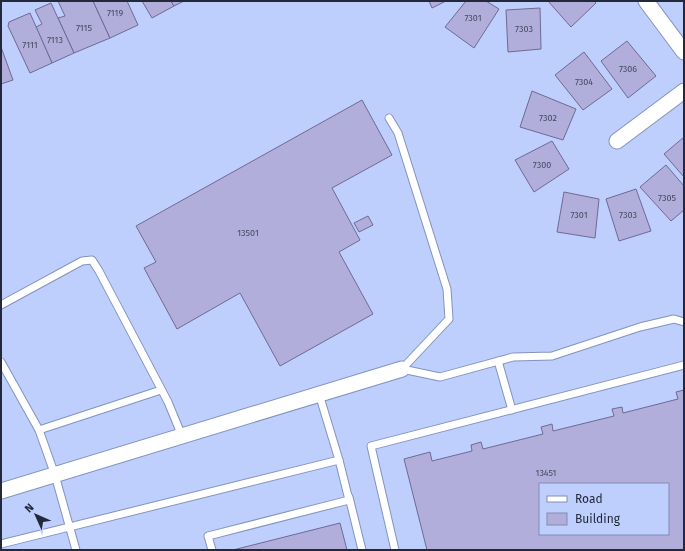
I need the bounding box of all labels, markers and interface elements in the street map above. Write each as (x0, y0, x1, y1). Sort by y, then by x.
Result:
house number: 7119 (107, 8, 123, 18)
house number: 7301 (464, 13, 482, 23)
house number: 7115 (76, 23, 92, 33)
house number: 7303 (515, 24, 533, 34)
house number: 7113 (47, 35, 63, 45)
house number: 7111 (22, 40, 38, 50)
house number: 7306 (619, 64, 637, 74)
house number: 7304 (575, 77, 593, 87)
house number: 7302 (539, 113, 557, 123)
house number: 7300 (533, 160, 551, 170)
house number: 7305 (658, 193, 676, 203)
house number: 7301 (570, 210, 588, 220)
house number: 7303 (619, 210, 637, 220)
house number: 13501 (237, 228, 259, 238)
house number: 13451 (536, 468, 557, 478)
legend (539, 483, 669, 535)
text: Road (575, 492, 603, 506)
north arrow (16, 495, 56, 535)
text: N (22, 501, 36, 515)
text: Building (575, 512, 621, 526)

